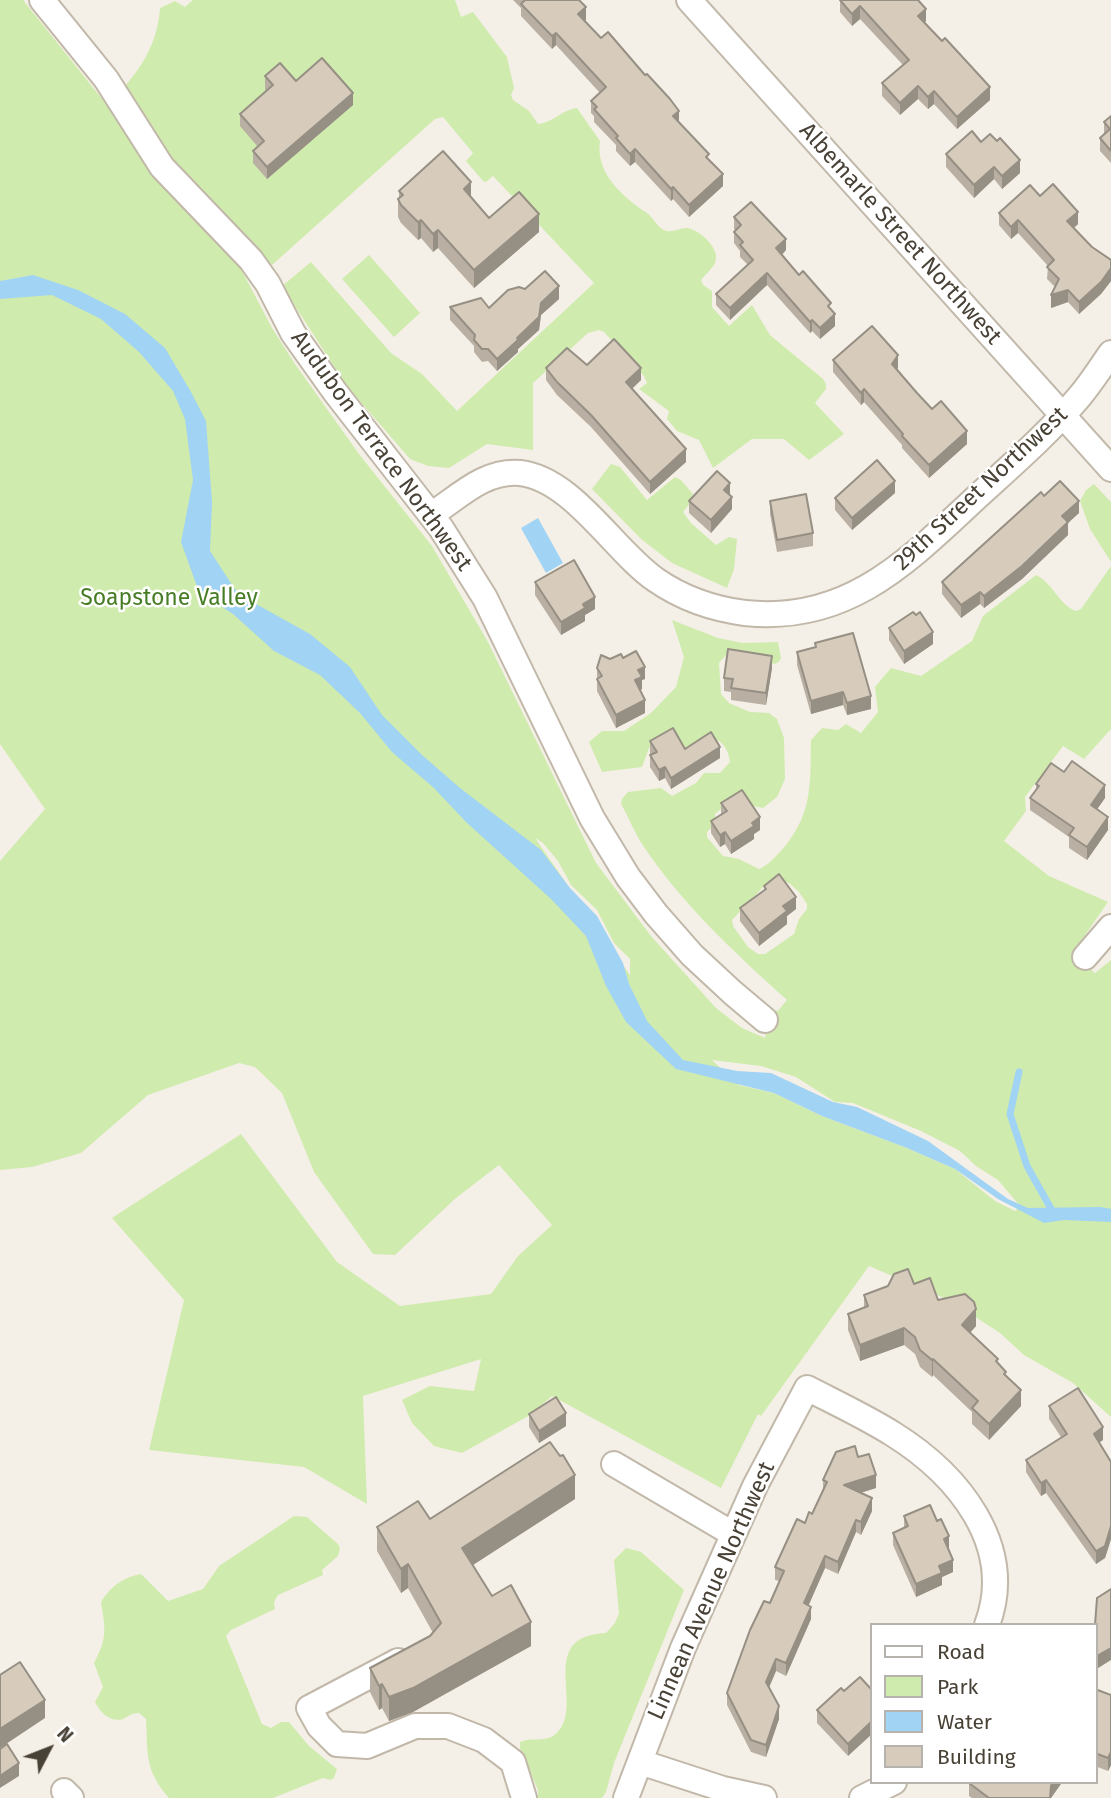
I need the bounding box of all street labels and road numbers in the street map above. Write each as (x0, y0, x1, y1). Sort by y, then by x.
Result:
street label: Albemarle Street Northwest (793, 117, 1007, 351)
street label: Audubon Terrace Northwest (285, 326, 477, 576)
street label: 29th Street Northwest (888, 401, 1074, 577)
street label: Linnean Avenue Northwest (643, 1458, 781, 1724)

